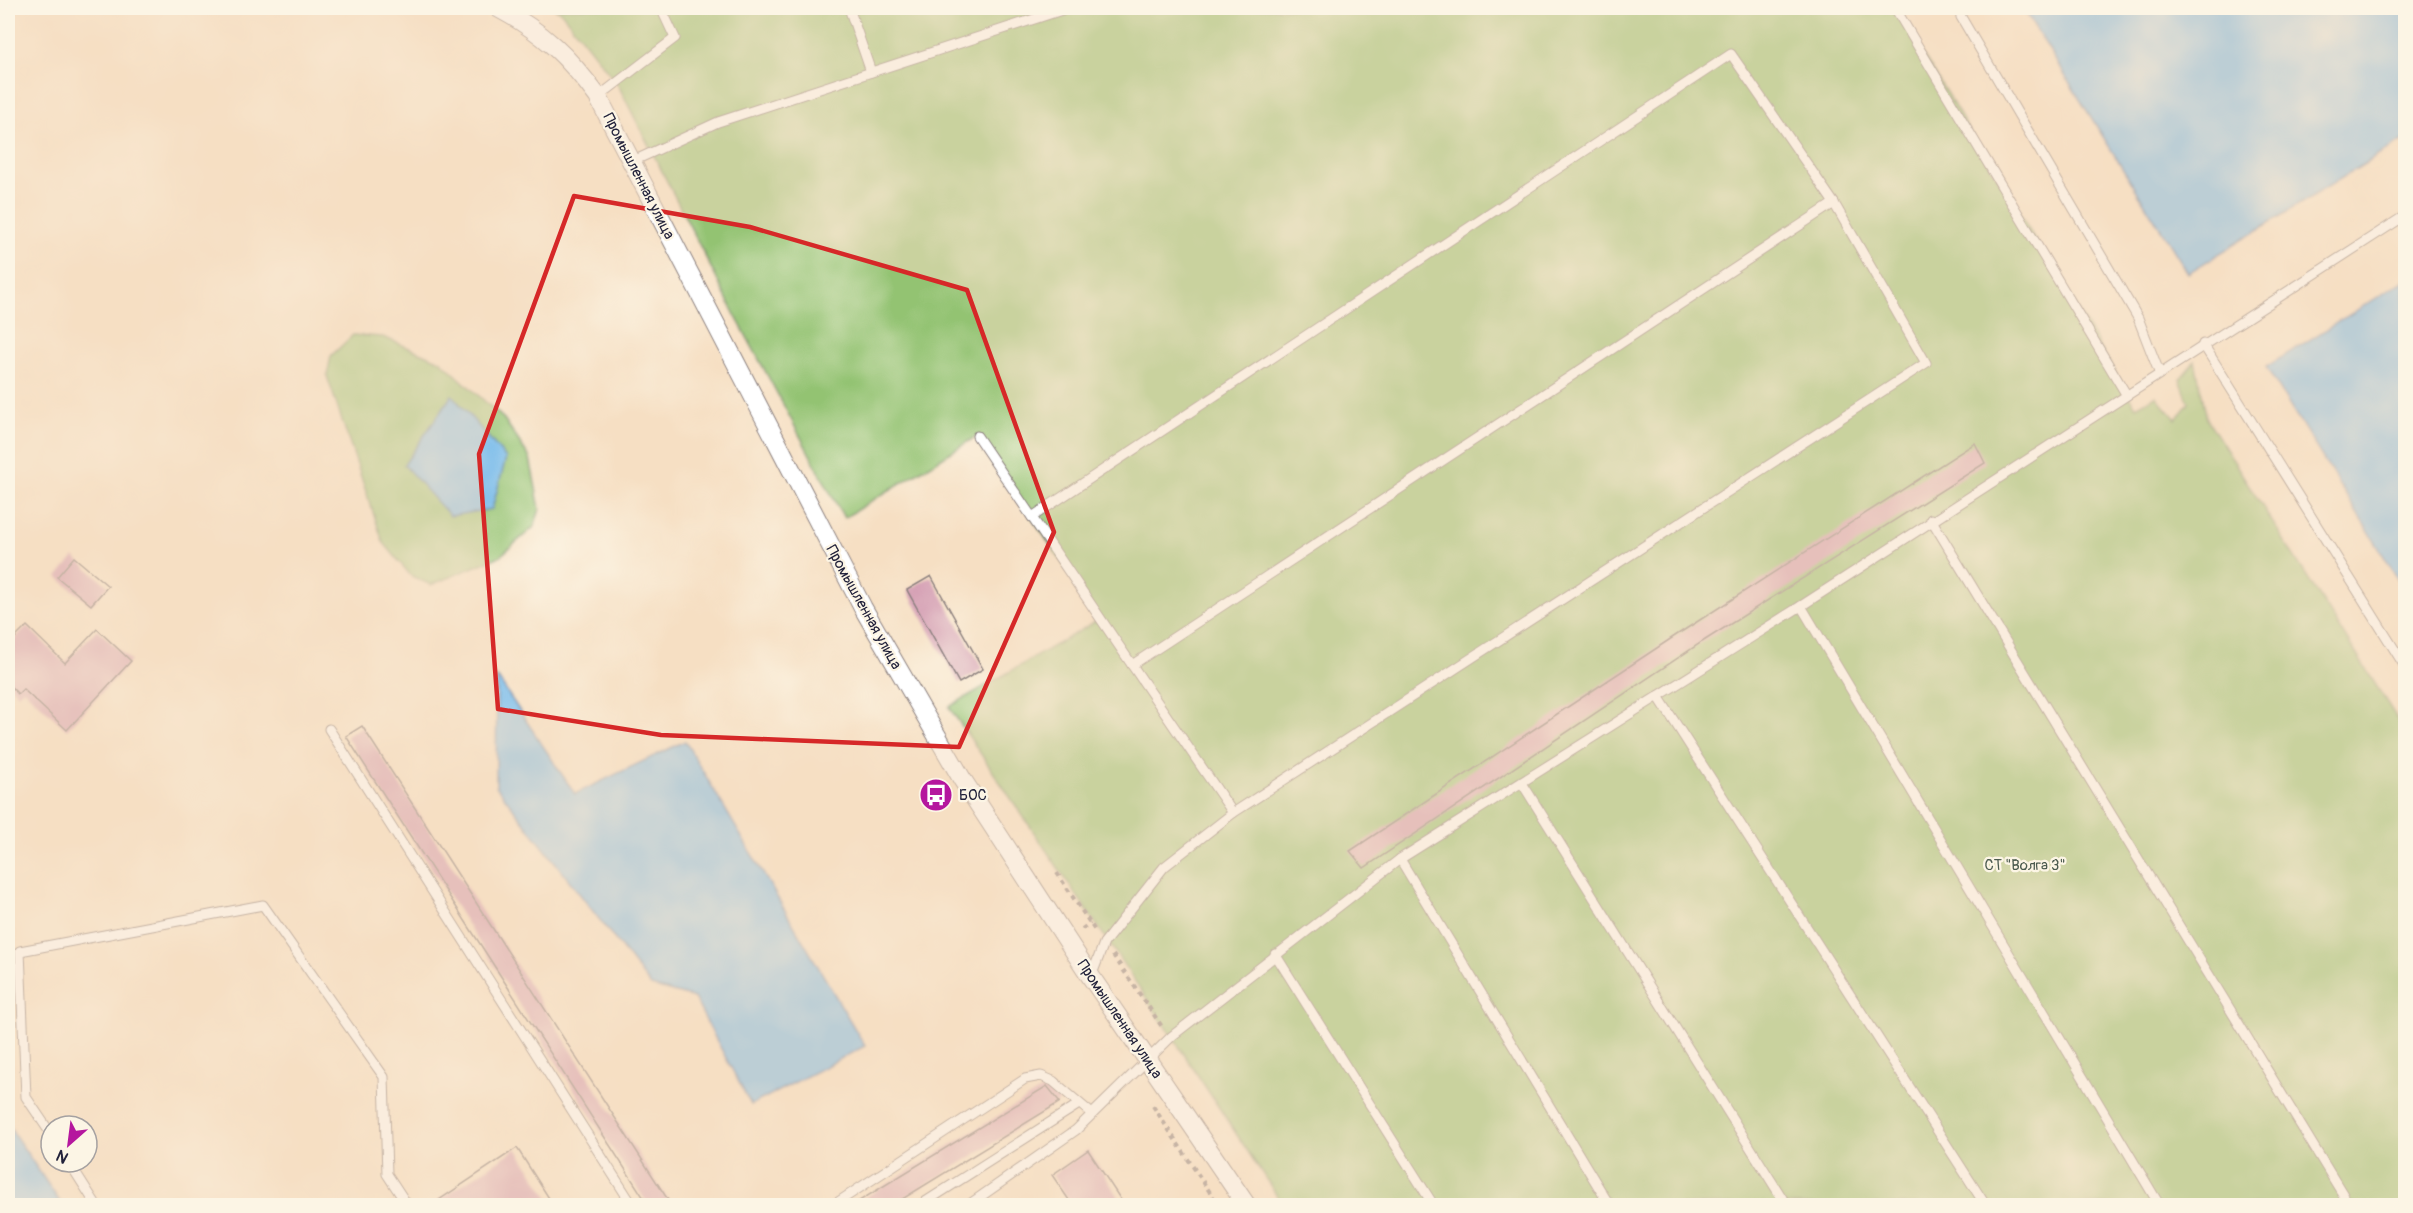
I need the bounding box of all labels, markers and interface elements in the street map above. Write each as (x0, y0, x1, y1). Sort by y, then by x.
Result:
street label: Промышленная улица (598, 110, 679, 243)
street label: Промышленная улица (822, 542, 906, 673)
bus stop icon: БОС (918, 777, 954, 813)
place label: БОС (959, 786, 987, 805)
park label: СТ "Волга 3" (1984, 856, 2066, 875)
street label: Промышленная улица (1073, 956, 1166, 1082)
north arrow (39, 1114, 99, 1174)
text: N (53, 1145, 72, 1168)

